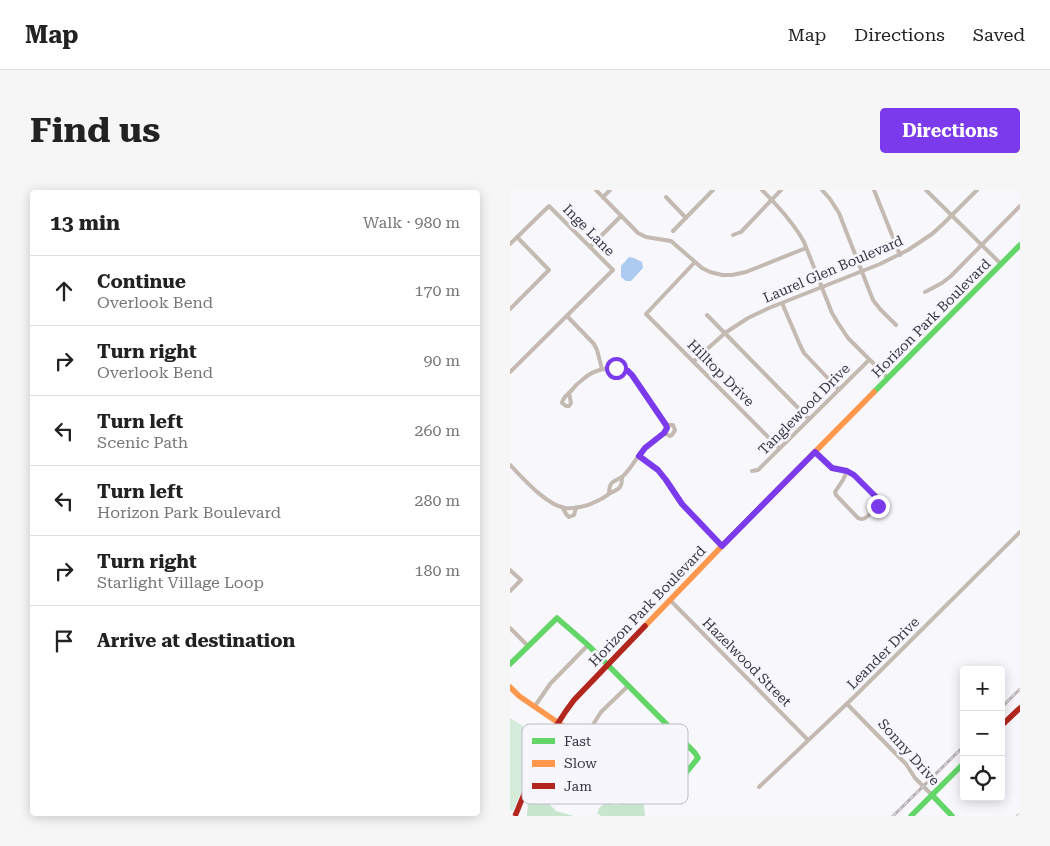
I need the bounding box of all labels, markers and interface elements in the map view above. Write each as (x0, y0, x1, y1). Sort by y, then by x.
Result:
text: Map (25, 21, 79, 49)
text: Map (788, 24, 826, 45)
text: Directions (854, 24, 945, 45)
text: Saved (973, 24, 1025, 45)
button: Directions (880, 108, 1020, 153)
text: Find us (30, 110, 160, 151)
street label: Inge Lane (560, 201, 618, 259)
text: 13 min (50, 211, 120, 235)
text: Walk · 980 m (363, 213, 460, 232)
street label: Laurel Glen Boulevard (761, 232, 905, 306)
street label: Horizon Park Boulevard (868, 255, 994, 381)
text: Continue (97, 270, 186, 293)
icon: ahead (50, 277, 78, 305)
text: 170 m (414, 281, 460, 300)
text: Overlook Bend (97, 293, 213, 312)
street label: Hilltop Drive (684, 336, 758, 410)
text: Turn right (97, 340, 197, 363)
icon: right (50, 347, 78, 375)
text: 90 m (423, 351, 460, 370)
route start (605, 357, 628, 380)
street label: Tanglewood Drive (755, 360, 853, 458)
text: Overlook Bend (97, 363, 213, 382)
text: Turn left (97, 410, 183, 433)
icon: left (50, 417, 78, 445)
text: 260 m (414, 421, 460, 440)
text: Scenic Path (97, 433, 188, 452)
text: Turn left (97, 480, 183, 503)
icon: left (50, 487, 78, 515)
text: 280 m (414, 491, 460, 510)
route end (867, 495, 890, 518)
text: Horizon Park Boulevard (97, 503, 281, 522)
street label: Horizon Park Boulevard (585, 542, 709, 670)
text: Turn right (97, 550, 197, 573)
icon: right (50, 557, 78, 585)
text: 180 m (414, 561, 460, 580)
text: Starlight Village Loop (97, 573, 264, 592)
street label: Leander Drive (844, 613, 923, 692)
street label: Hazelwood Street (699, 614, 795, 710)
icon: arrive (50, 627, 78, 655)
text: Arrive at destination (97, 629, 295, 652)
map controls (960, 666, 1005, 801)
button: + (960, 666, 1005, 711)
button: − (960, 711, 1005, 756)
street label: Sonny Drive (875, 715, 943, 789)
legend (522, 724, 688, 804)
text: Fast (564, 733, 591, 749)
text: Slow (564, 755, 597, 771)
button: locate (960, 756, 1005, 801)
text: Jam (564, 778, 592, 794)

